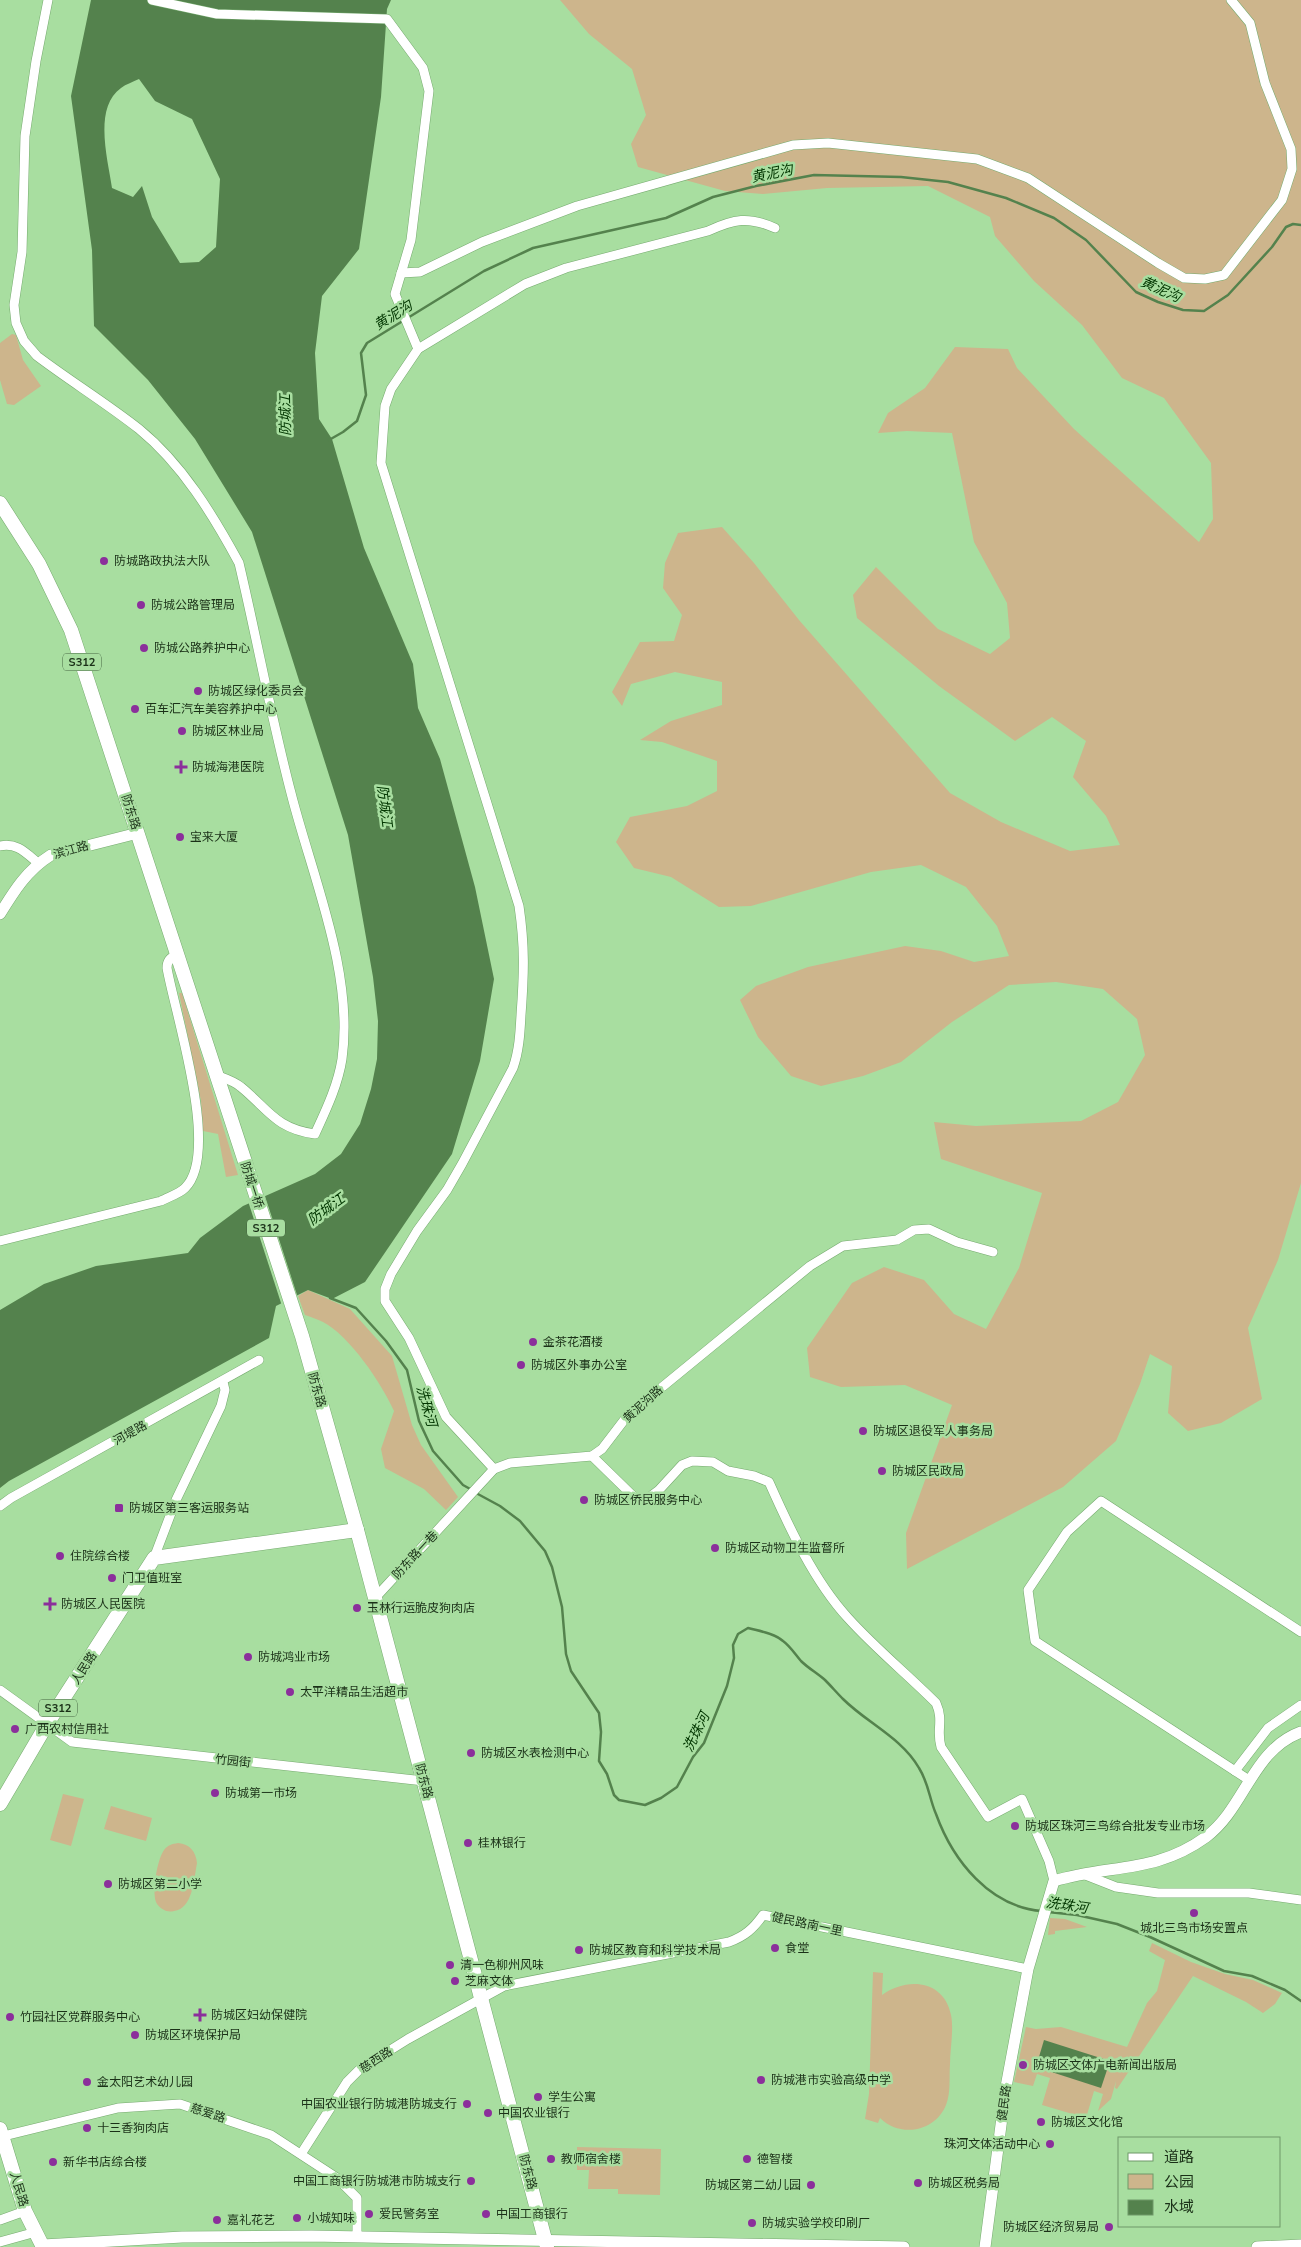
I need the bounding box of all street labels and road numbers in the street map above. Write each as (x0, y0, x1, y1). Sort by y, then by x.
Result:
road number: S312 (63, 654, 101, 670)
street label: 防东路 (119, 792, 144, 831)
street label: 滨江路 (51, 837, 90, 862)
street label: 防城一桥 (238, 1160, 267, 1210)
road number: S312 (247, 1220, 285, 1236)
street label: 防东路 (305, 1370, 330, 1409)
street label: 黄泥沟路 (620, 1382, 666, 1425)
street label: 河堤路 (110, 1417, 149, 1448)
street label: 防东路一巷 (389, 1528, 441, 1582)
street label: 人民路 (67, 1649, 100, 1687)
road number: S312 (39, 1700, 77, 1716)
street label: 竹园街 (214, 1751, 252, 1770)
street label: 防东路 (413, 1762, 436, 1800)
street label: 健民路南一里 (770, 1909, 844, 1938)
street label: 慈西路 (357, 2043, 395, 2076)
street label: 健民路 (994, 2084, 1013, 2122)
street label: 慈爱路 (189, 2100, 228, 2125)
street label: 防东路 (517, 2153, 540, 2191)
street label: 人民路 (7, 2169, 32, 2208)

